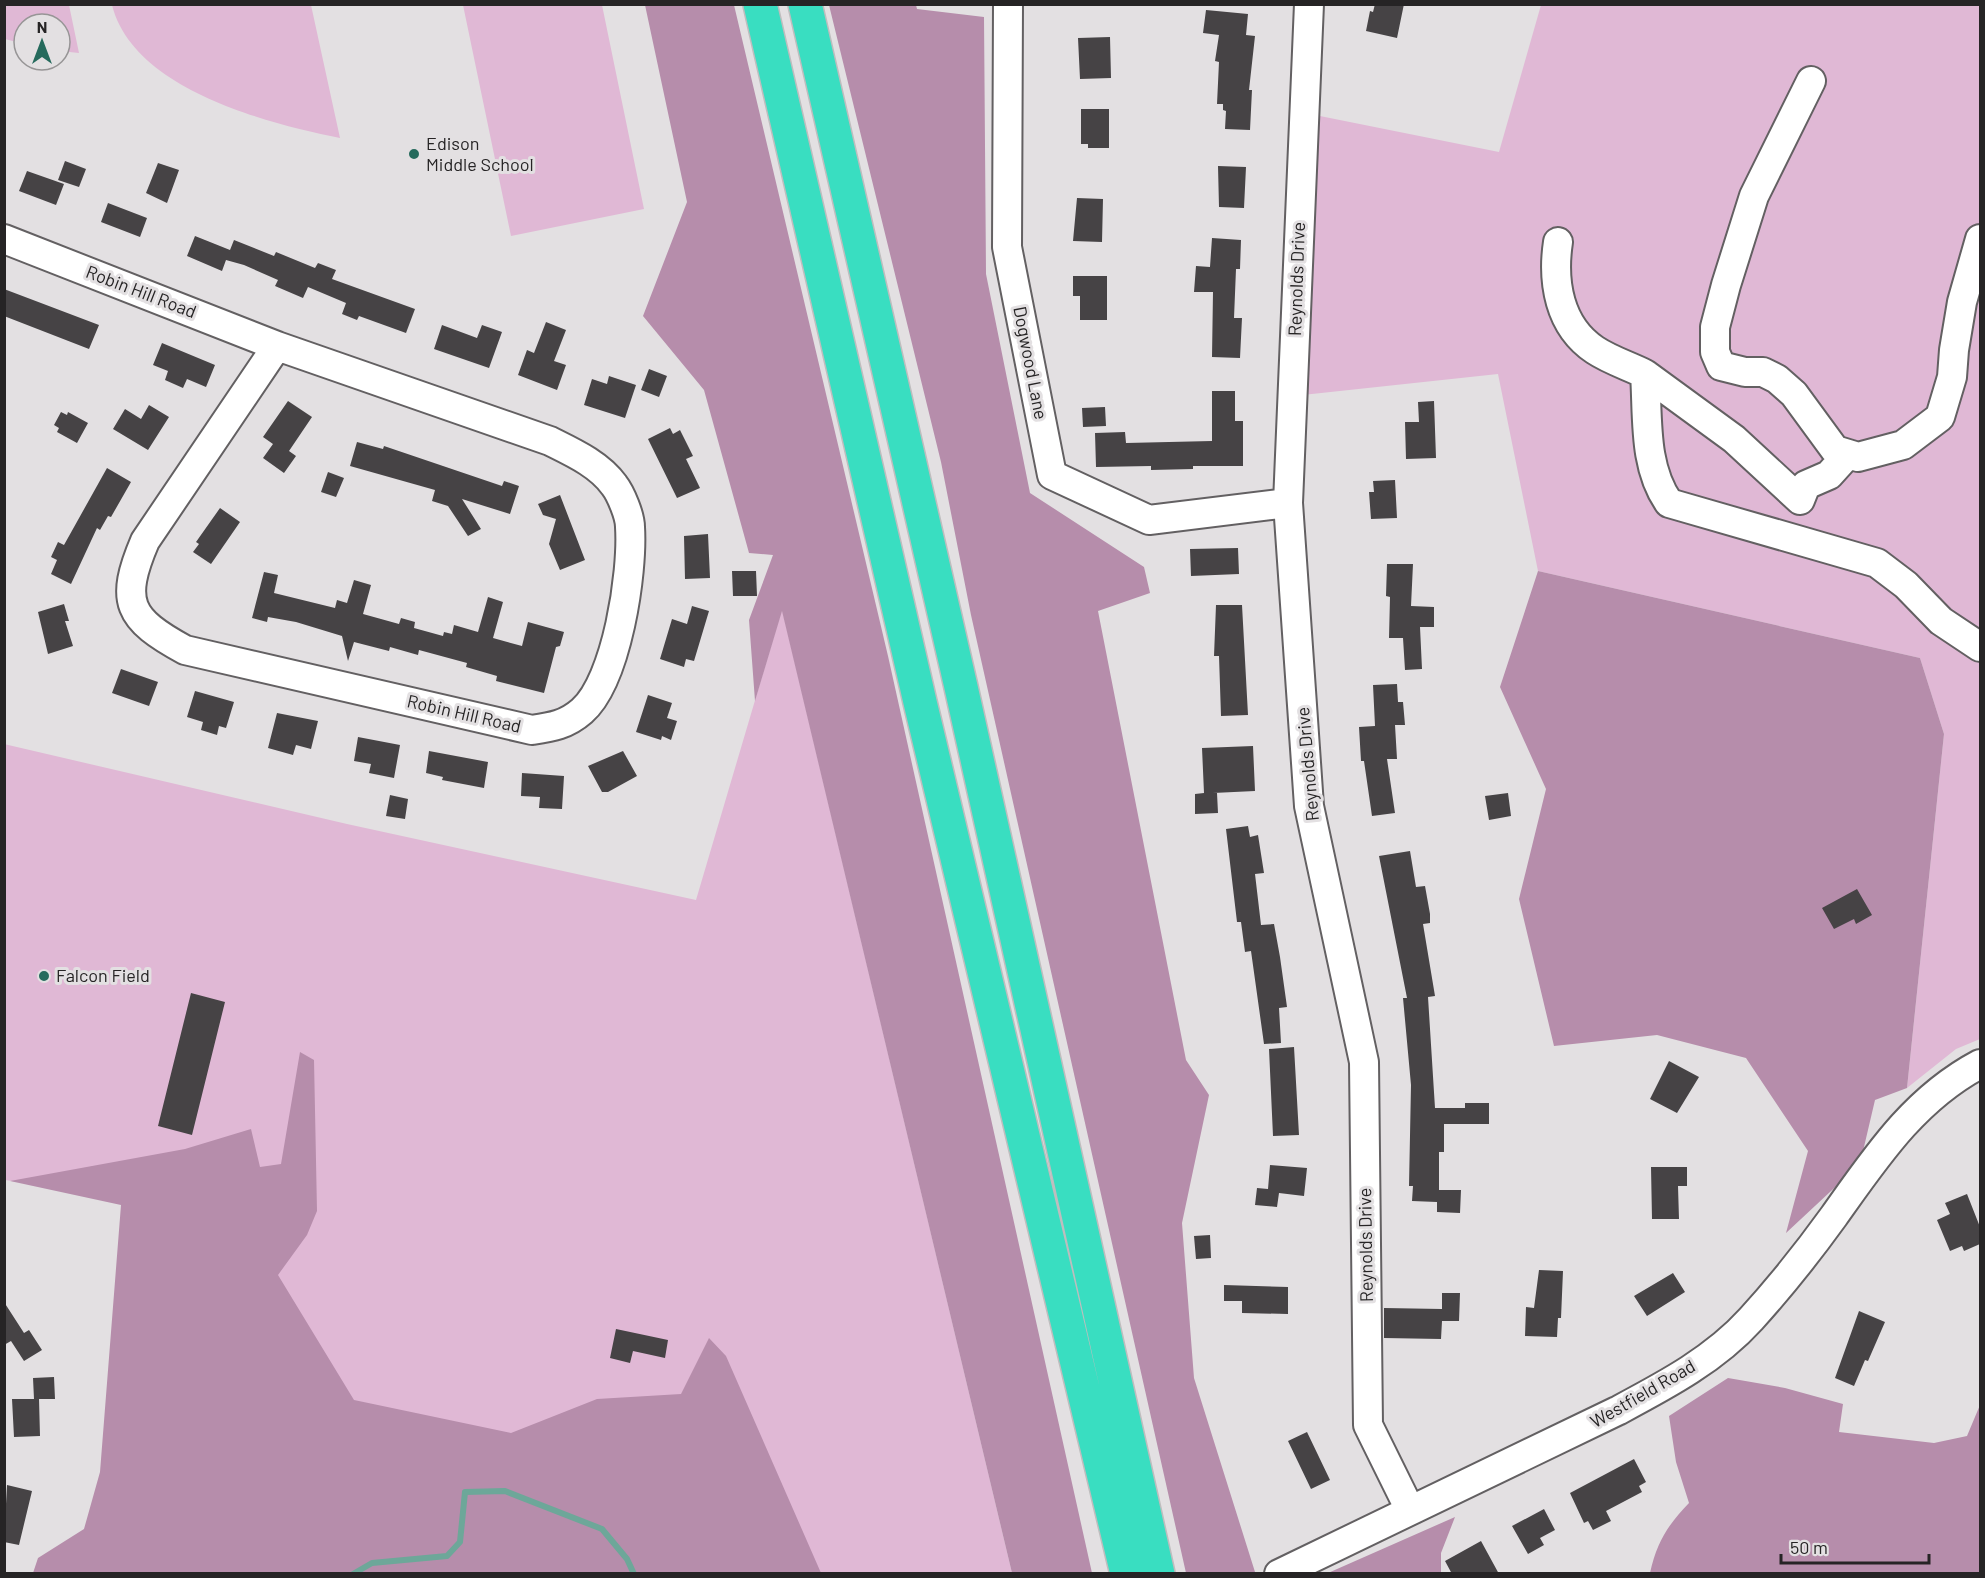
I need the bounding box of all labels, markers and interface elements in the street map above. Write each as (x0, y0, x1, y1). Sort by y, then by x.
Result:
north arrow (12, 12, 72, 72)
text: N (37, 17, 47, 36)
place label: Edison Middle School (426, 132, 534, 175)
marker: Edison Middle School (407, 147, 421, 161)
street label: Reynolds Drive (1283, 221, 1309, 336)
street label: Robin Hill Road (83, 260, 200, 322)
street label: Dogwood Lane (1009, 304, 1053, 421)
street label: Robin Hill Road (405, 689, 523, 737)
street label: Reynolds Drive (1291, 706, 1323, 822)
place label: Falcon Field (56, 964, 150, 986)
marker: Falcon Field (37, 969, 51, 983)
street label: Reynolds Drive (1353, 1188, 1377, 1302)
street label: Westfield Road (1586, 1354, 1699, 1432)
scale bar (1781, 1527, 1930, 1565)
text: 50 m (1790, 1536, 1828, 1558)

